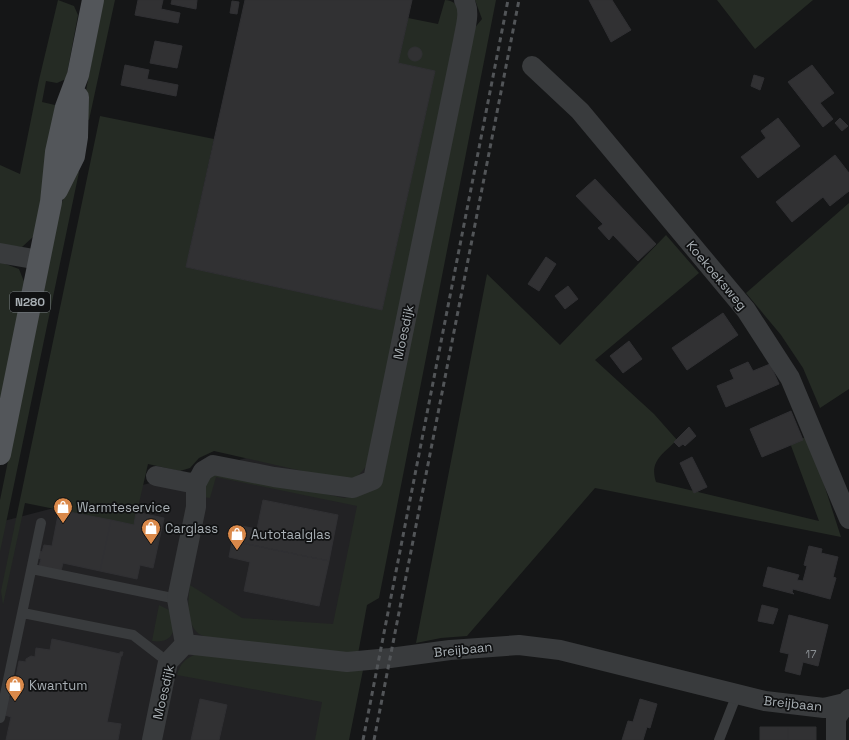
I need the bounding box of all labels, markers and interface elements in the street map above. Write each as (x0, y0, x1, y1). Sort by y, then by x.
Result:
street label: Koekoeksweg (683, 237, 751, 314)
road number: N280 (10, 292, 50, 312)
street label: Moesdijk (389, 303, 418, 361)
shop icon: Warmteservice (52, 496, 74, 524)
place label: Warmteservice (77, 499, 170, 516)
shop icon: Carglass (140, 517, 162, 545)
place label: Carglass (165, 520, 218, 537)
shop icon: Autotaalglas (226, 523, 248, 551)
place label: Autotaalglas (251, 526, 331, 543)
street label: Breijbaan (433, 638, 493, 661)
house number: 17 (806, 647, 816, 661)
street label: Moesdijk (149, 663, 178, 721)
shop icon: Kwantum (4, 674, 26, 702)
place label: Kwantum (29, 677, 87, 694)
street label: Breijbaan (763, 692, 823, 715)

